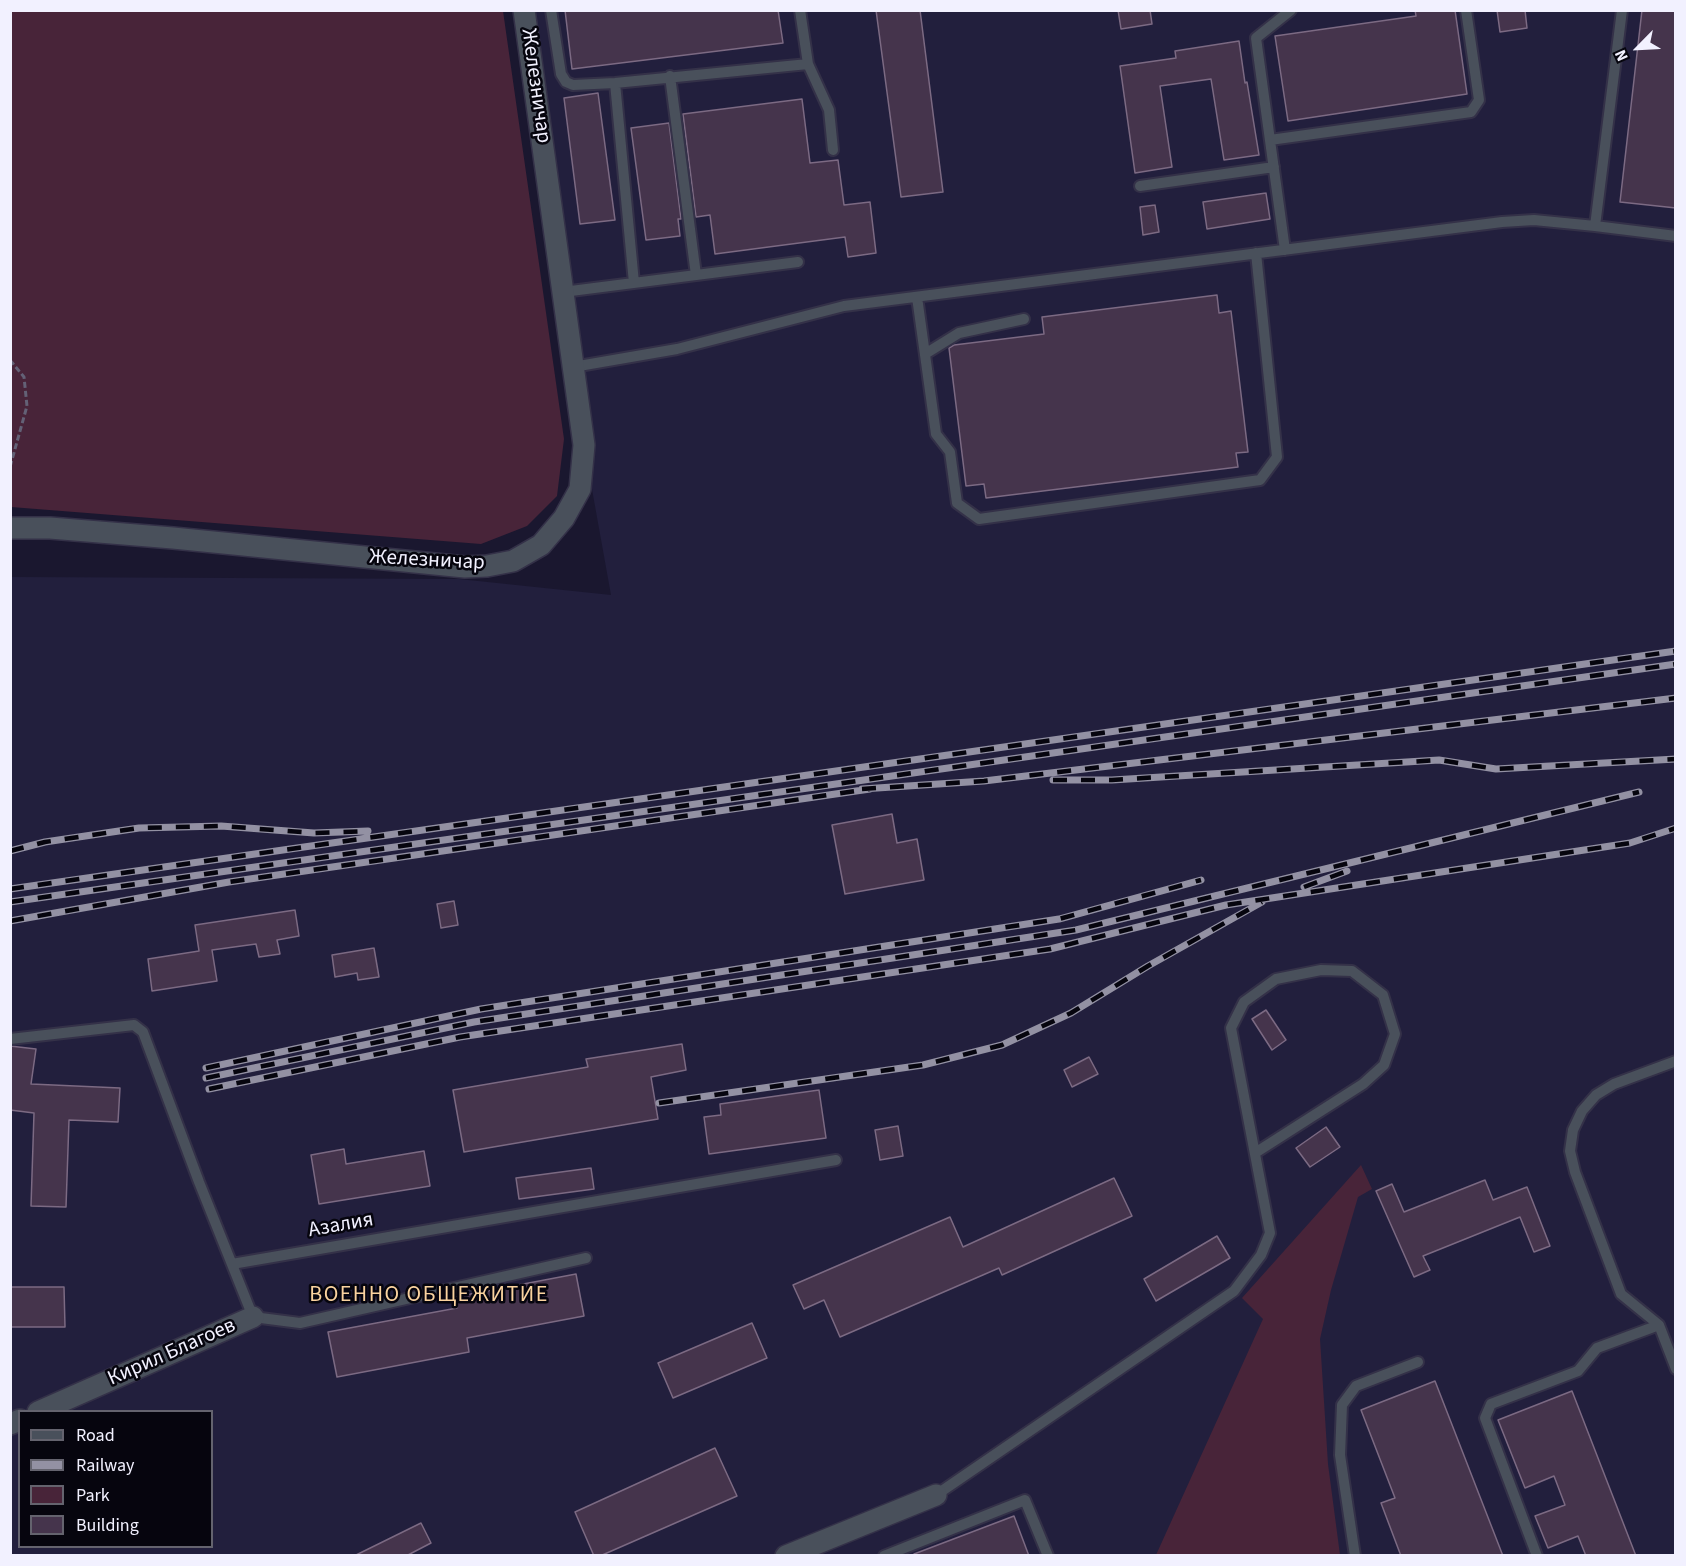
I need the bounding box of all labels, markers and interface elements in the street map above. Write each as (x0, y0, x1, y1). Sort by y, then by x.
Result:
north arrow (1608, 18, 1668, 78)
street label: Железничар (514, 27, 556, 145)
text: N (1609, 46, 1634, 65)
street label: Железничар (369, 545, 485, 577)
street label: Азалия (306, 1208, 376, 1244)
district label: ВОЕННО ОБЩЕЖИТИЕ (309, 1283, 549, 1309)
street label: Кирил Благоев (104, 1314, 240, 1392)
legend (18, 1410, 213, 1548)
text: Road (76, 1423, 115, 1448)
text: Railway (76, 1453, 135, 1478)
text: Park (76, 1483, 110, 1508)
text: Building (76, 1513, 139, 1538)

